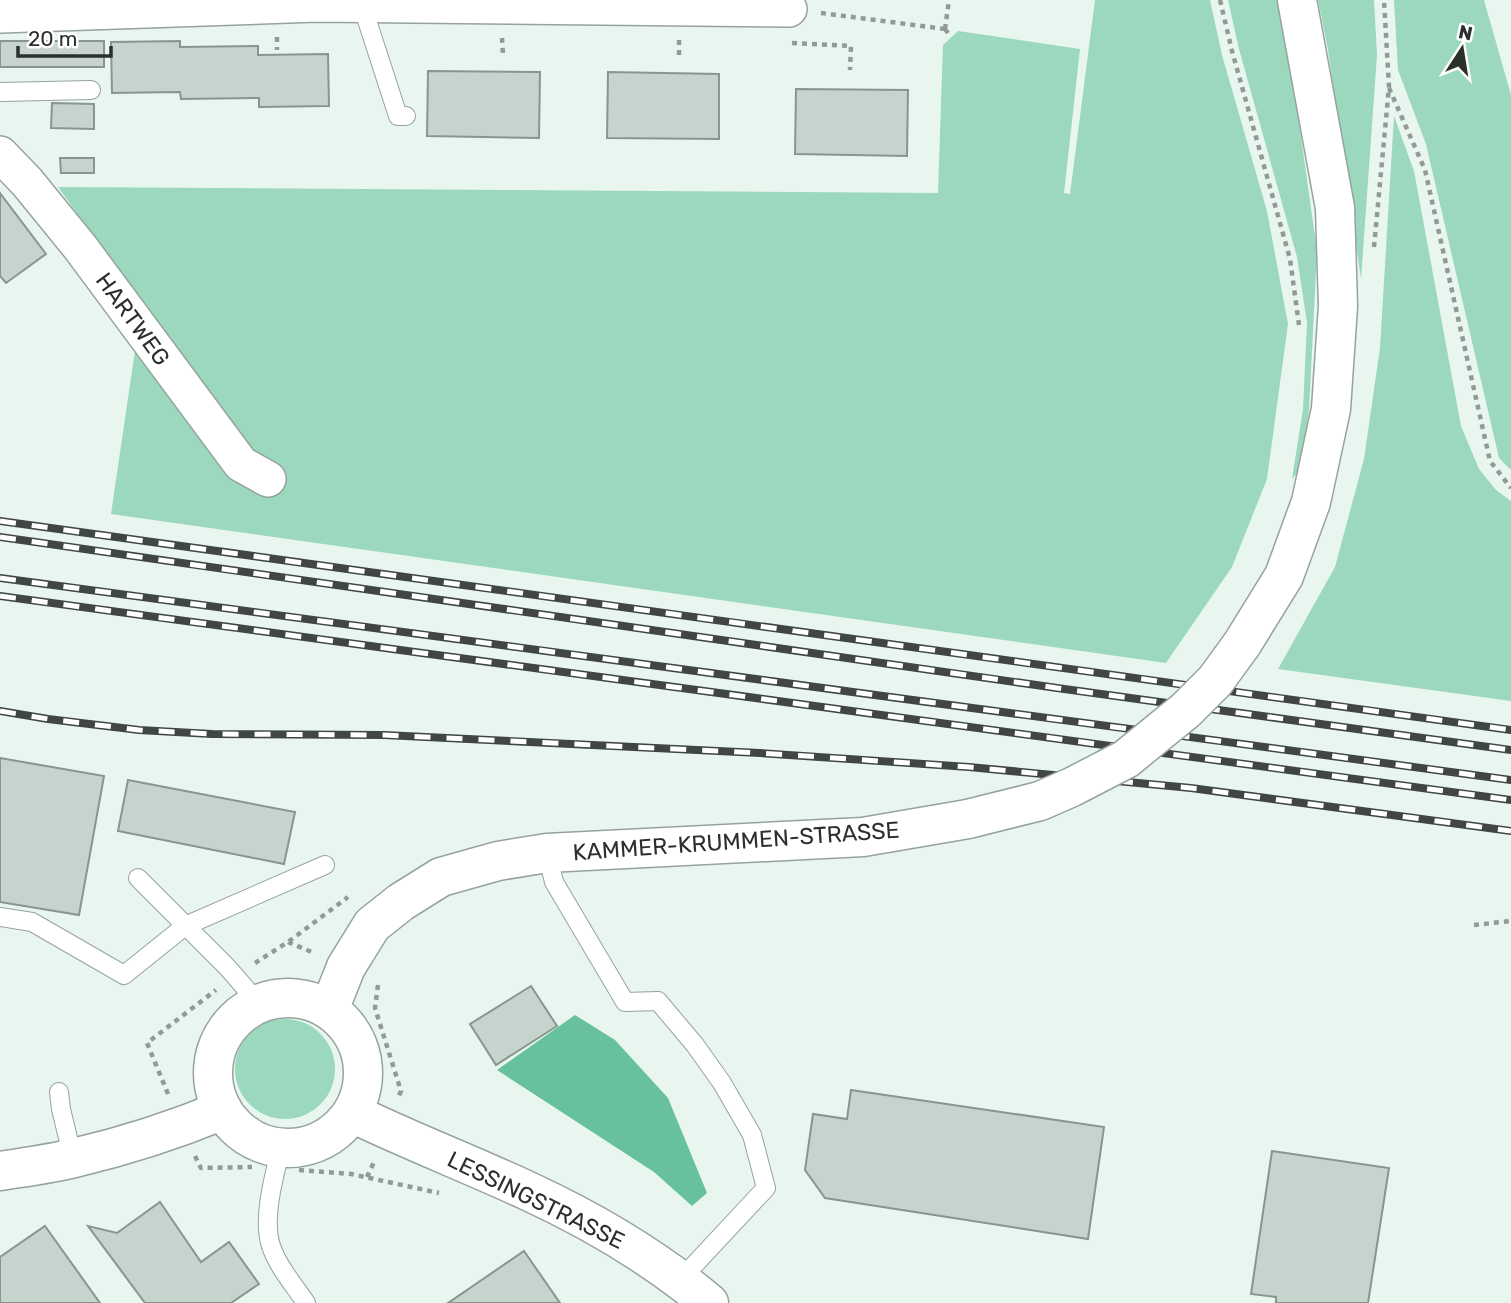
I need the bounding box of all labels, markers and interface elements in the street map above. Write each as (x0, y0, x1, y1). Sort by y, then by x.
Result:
scale bar (18, 14, 110, 58)
north arrow (1427, 14, 1497, 84)
text: N (1456, 20, 1475, 46)
text: 20 m (28, 26, 77, 51)
street label: HARTWEG (90, 267, 176, 371)
street label: KAMMER-KRUMMEN-STRASSE (572, 816, 900, 866)
street label: LESSINGSTRASSE (443, 1145, 629, 1255)

